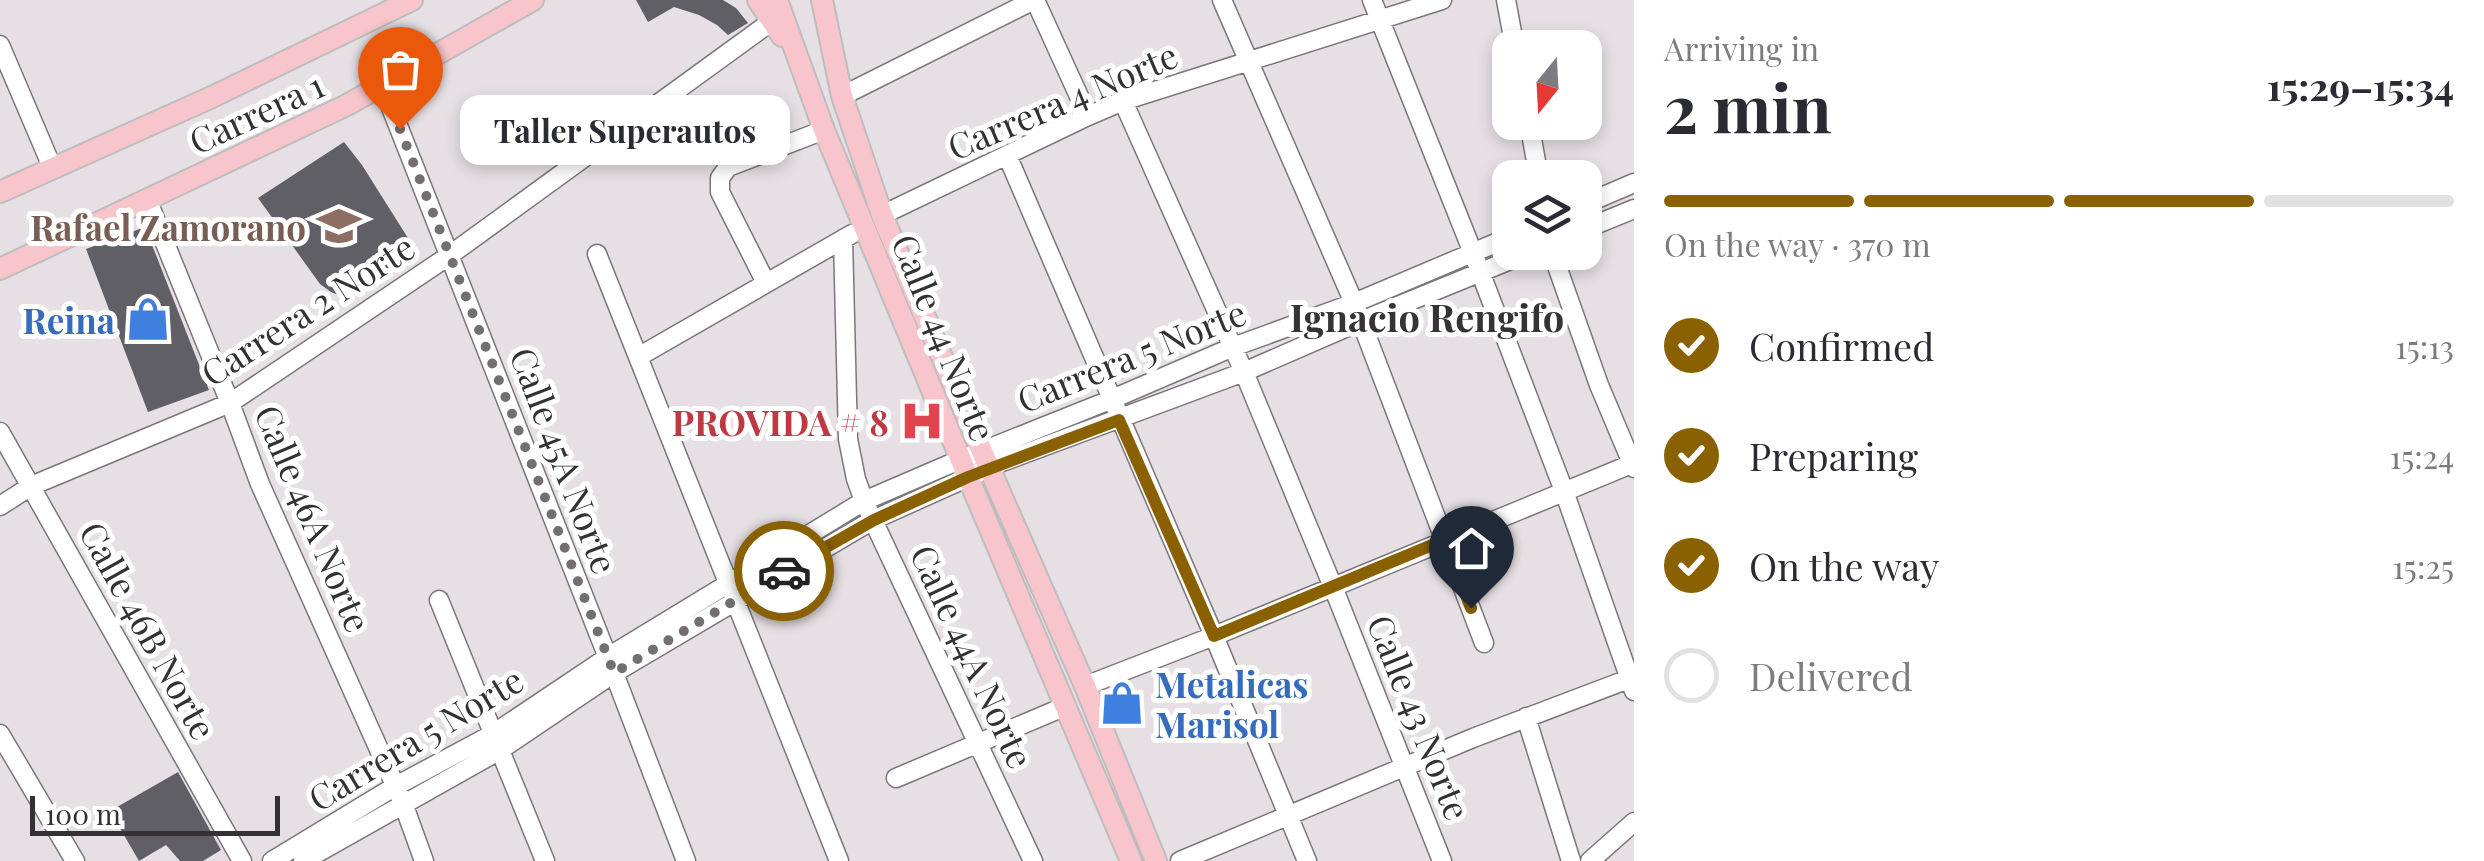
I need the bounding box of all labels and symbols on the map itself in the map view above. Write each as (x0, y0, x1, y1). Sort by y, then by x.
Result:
pin (358, 27, 443, 130)
street label: Carrera 4 Norte (940, 30, 1184, 170)
north arrow (1492, 30, 1602, 140)
street label: Carrera 1 (181, 60, 331, 164)
callout: Taller Superautos (460, 94, 790, 164)
school or university icon: Rafael Zamorano (315, 202, 363, 250)
place label: Rafael Zamorano (30, 203, 306, 250)
street label: Carrera 2 Norte (191, 222, 423, 396)
street label: Calle 44 Norte (882, 227, 1008, 447)
street label: Carrera 5 Norte (1010, 288, 1252, 422)
district label: Ignacio Rengifo (1290, 291, 1564, 342)
shop icon: Reina (124, 295, 172, 343)
place label: Reina (22, 296, 115, 343)
street label: Calle 45A Norte (500, 340, 630, 580)
street label: Calle 46A Norte (245, 397, 383, 639)
hospital icon: PROVIDA # 8 (898, 397, 946, 445)
place label: PROVIDA # 8 (672, 398, 889, 445)
pin (1429, 506, 1514, 609)
street label: Calle 46B Norte (70, 513, 228, 747)
courier (734, 521, 834, 621)
street label: Calle 44A Norte (901, 537, 1045, 775)
street label: Calle 43 Norte (1358, 608, 1482, 826)
street label: Carrera 5 Norte (299, 655, 531, 821)
place label: Metalicas Marisol (1155, 660, 1308, 747)
shop icon: Metalicas Marisol (1098, 679, 1146, 727)
scale bar (30, 791, 280, 836)

